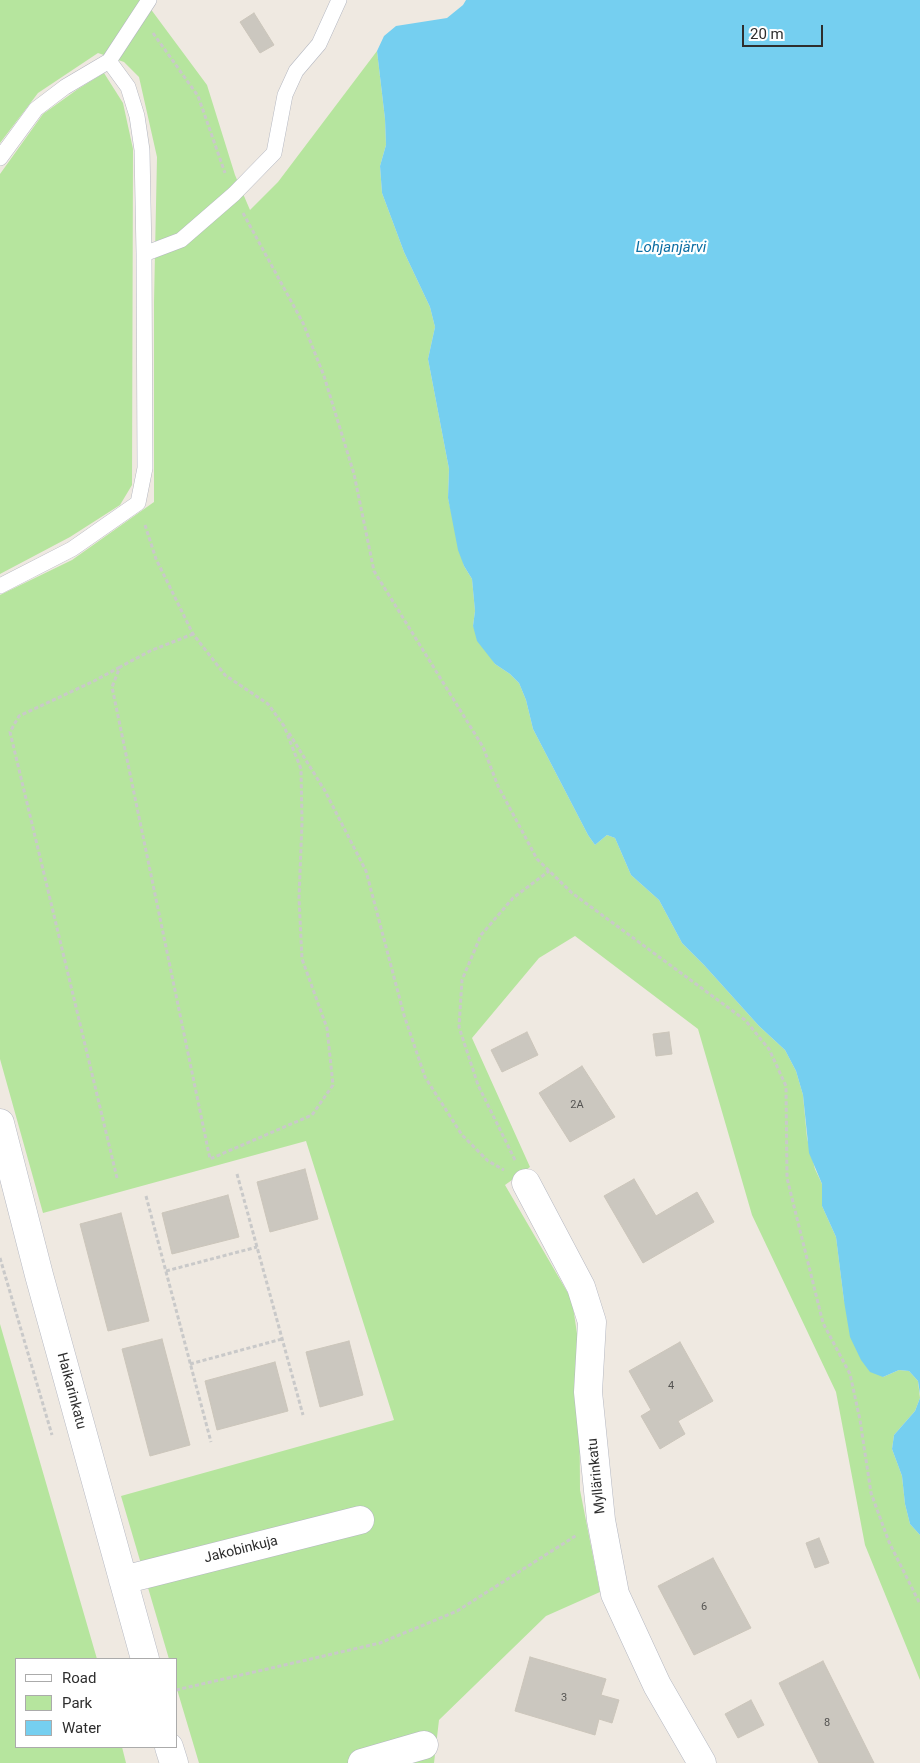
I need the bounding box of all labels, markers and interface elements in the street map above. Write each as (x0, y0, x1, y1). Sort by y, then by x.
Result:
scale bar (745, 15, 826, 47)
text: 20 m (750, 25, 784, 43)
water label: Lohjanjärvi (636, 239, 706, 257)
house number: 2A (570, 1098, 584, 1112)
street label: Haikarinkatu (53, 1351, 89, 1431)
house number: 4 (668, 1379, 674, 1393)
street label: Myllärinkatu (585, 1437, 609, 1515)
street label: Jakobinkuja (202, 1533, 280, 1567)
house number: 6 (701, 1600, 707, 1614)
legend (15, 1658, 178, 1748)
text: Road (62, 1669, 96, 1687)
house number: 3 (561, 1691, 567, 1705)
text: Park (62, 1694, 92, 1712)
house number: 8 (824, 1716, 830, 1730)
text: Water (62, 1719, 101, 1737)

